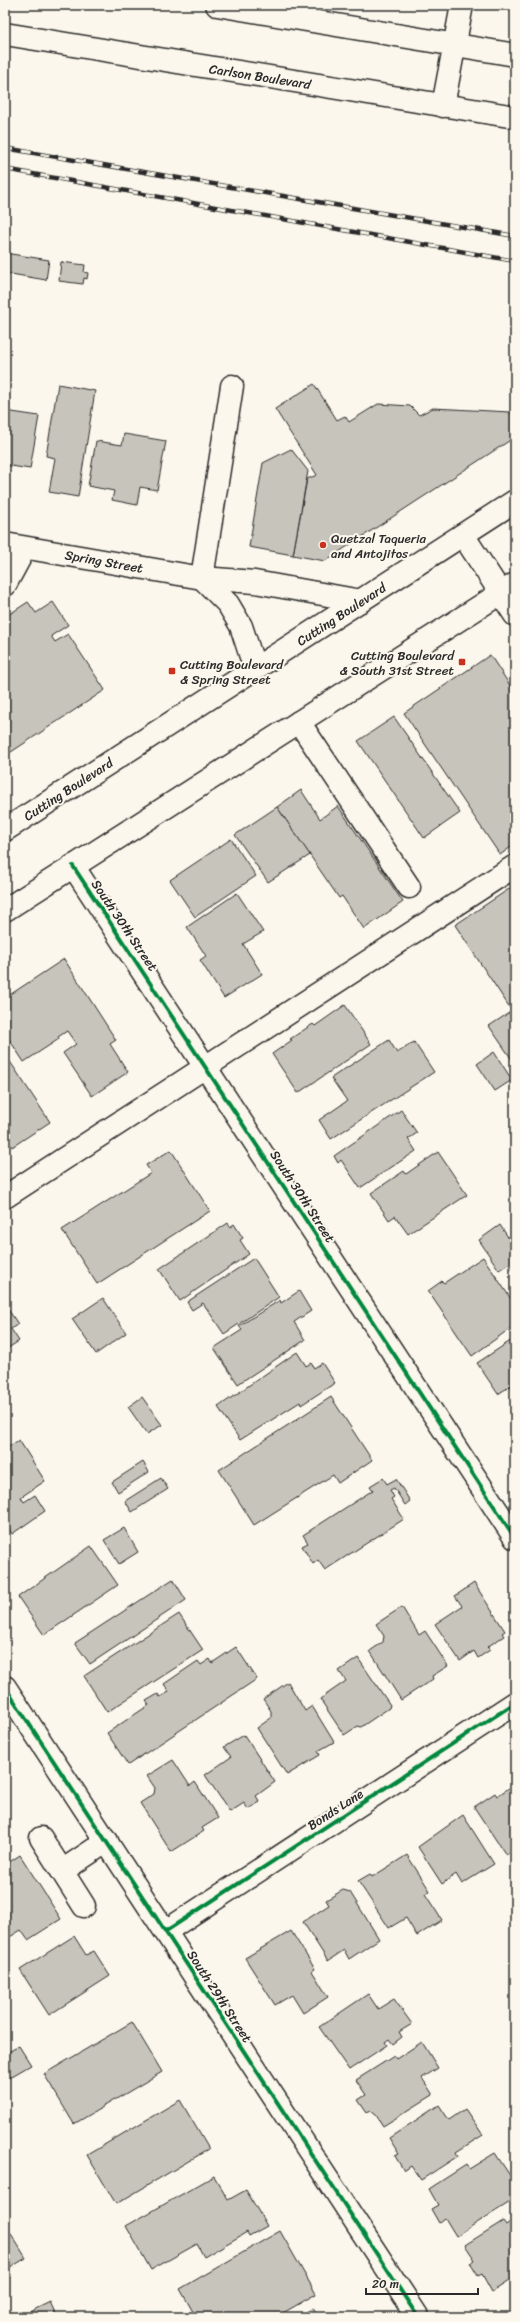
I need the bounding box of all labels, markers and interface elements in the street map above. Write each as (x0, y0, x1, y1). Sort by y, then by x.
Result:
street label: Carlson Boulevard (207, 57, 314, 96)
place label: Quetzal Taqueria and Antojitos (331, 527, 427, 565)
marker: Quetzal Taqueria and Antojitos (318, 540, 328, 550)
street label: Spring Street (63, 543, 145, 580)
street label: Cutting Boulevard (292, 576, 392, 652)
place label: Cutting Boulevard & South 31st Street (339, 644, 455, 682)
place label: Cutting Boulevard & Spring Street (180, 653, 284, 691)
marker: Cutting Boulevard & South 31st Street (457, 657, 467, 667)
marker: Cutting Boulevard & Spring Street (167, 666, 177, 676)
street label: Cutting Boulevard (19, 751, 119, 827)
street label: South 30th Street (85, 875, 164, 976)
street label: South 30th Street (264, 1145, 341, 1248)
street label: Bonds Lane (303, 1783, 368, 1836)
street label: South 29th Street (181, 1945, 258, 2048)
scale bar (366, 2270, 478, 2296)
text: 20 m (372, 2273, 399, 2295)

